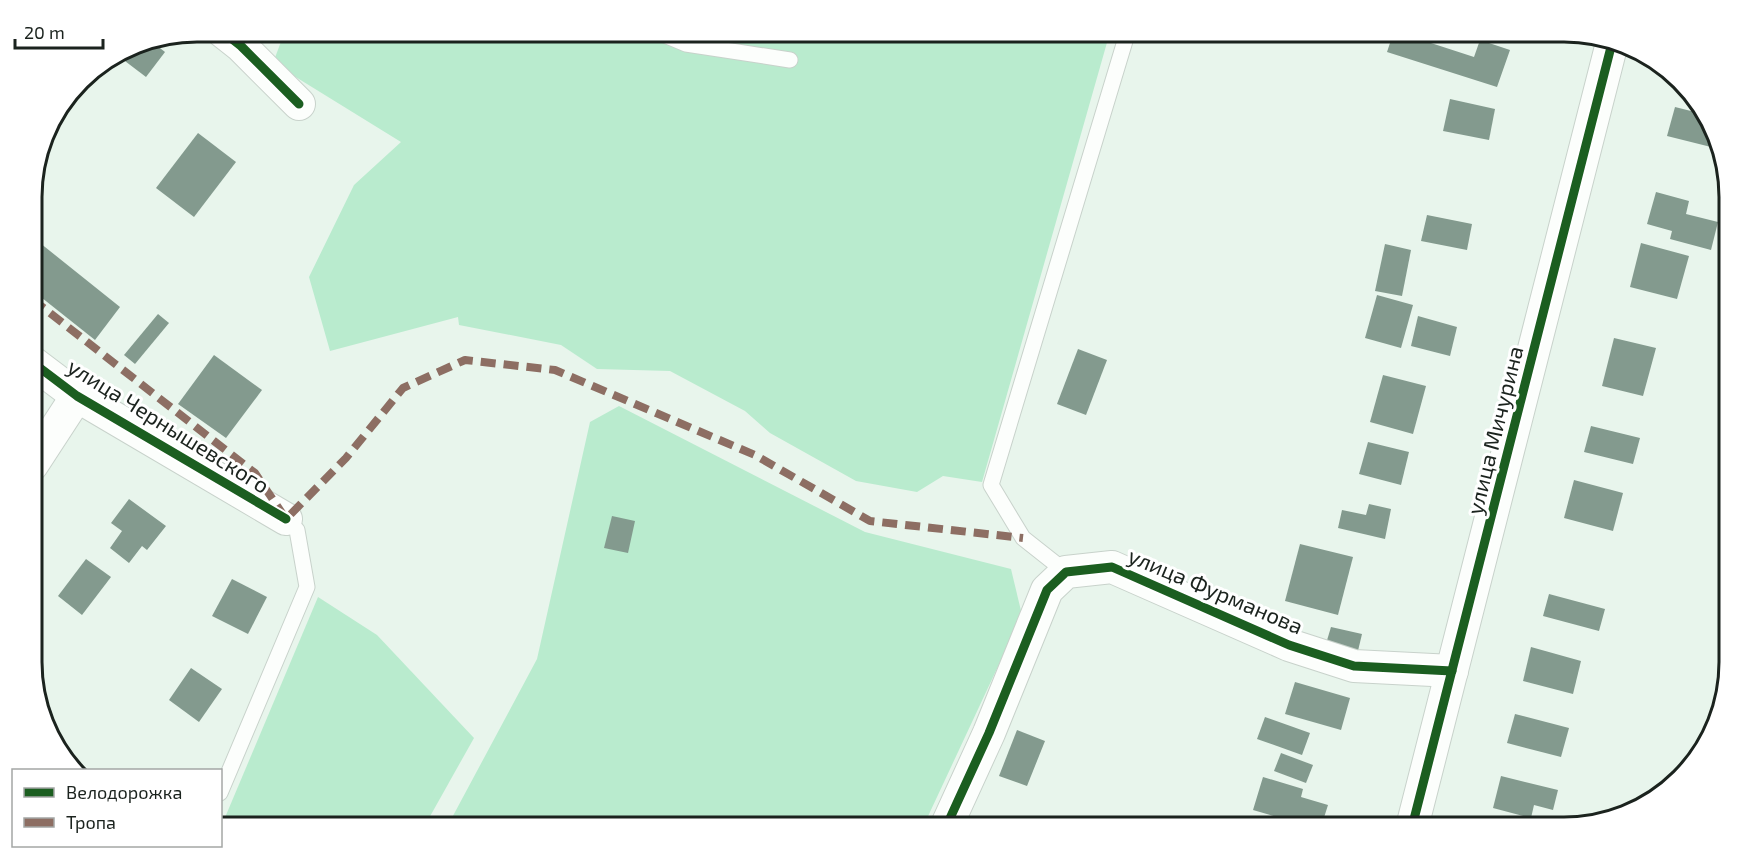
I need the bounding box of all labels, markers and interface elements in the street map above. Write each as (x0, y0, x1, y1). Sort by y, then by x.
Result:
scale bar (15, 12, 104, 50)
text: 20 m (24, 21, 65, 43)
street label: улица Мичурина (1460, 343, 1528, 517)
street label: улица Чернышевского (63, 352, 275, 499)
street label: улица Фурманова (1124, 541, 1307, 639)
legend (12, 769, 222, 847)
text: Велодорожка (66, 781, 182, 803)
text: Тропа (66, 811, 116, 833)

